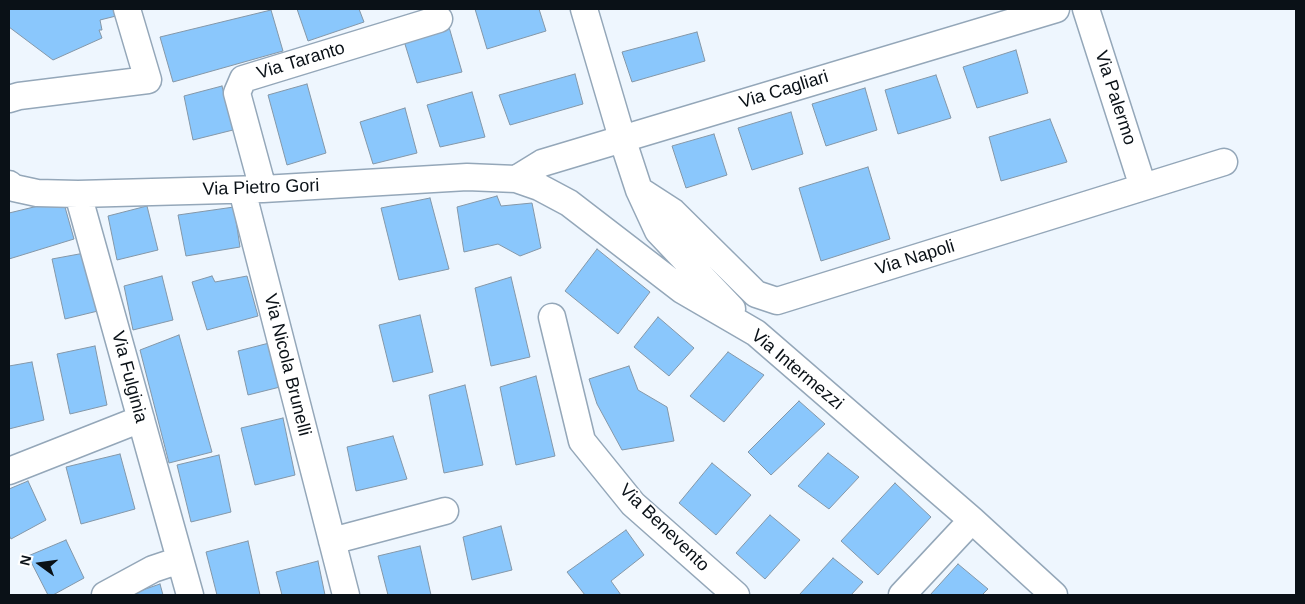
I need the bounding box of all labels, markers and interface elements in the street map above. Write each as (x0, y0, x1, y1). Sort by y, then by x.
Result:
street label: Via Taranto (254, 37, 348, 85)
street label: Via Palermo (1090, 48, 1140, 148)
street label: Via Cagliari (737, 66, 831, 114)
street label: Via Pietro Gori (202, 175, 320, 201)
street label: Via Napoli (873, 236, 957, 280)
street label: Via Nicola Brunelli (259, 292, 315, 438)
street label: Via Intermezzi (747, 325, 847, 415)
street label: Via Fulginia (106, 329, 152, 425)
street label: Via Benevento (615, 480, 713, 576)
north arrow (15, 539, 65, 589)
text: N (16, 554, 34, 567)

